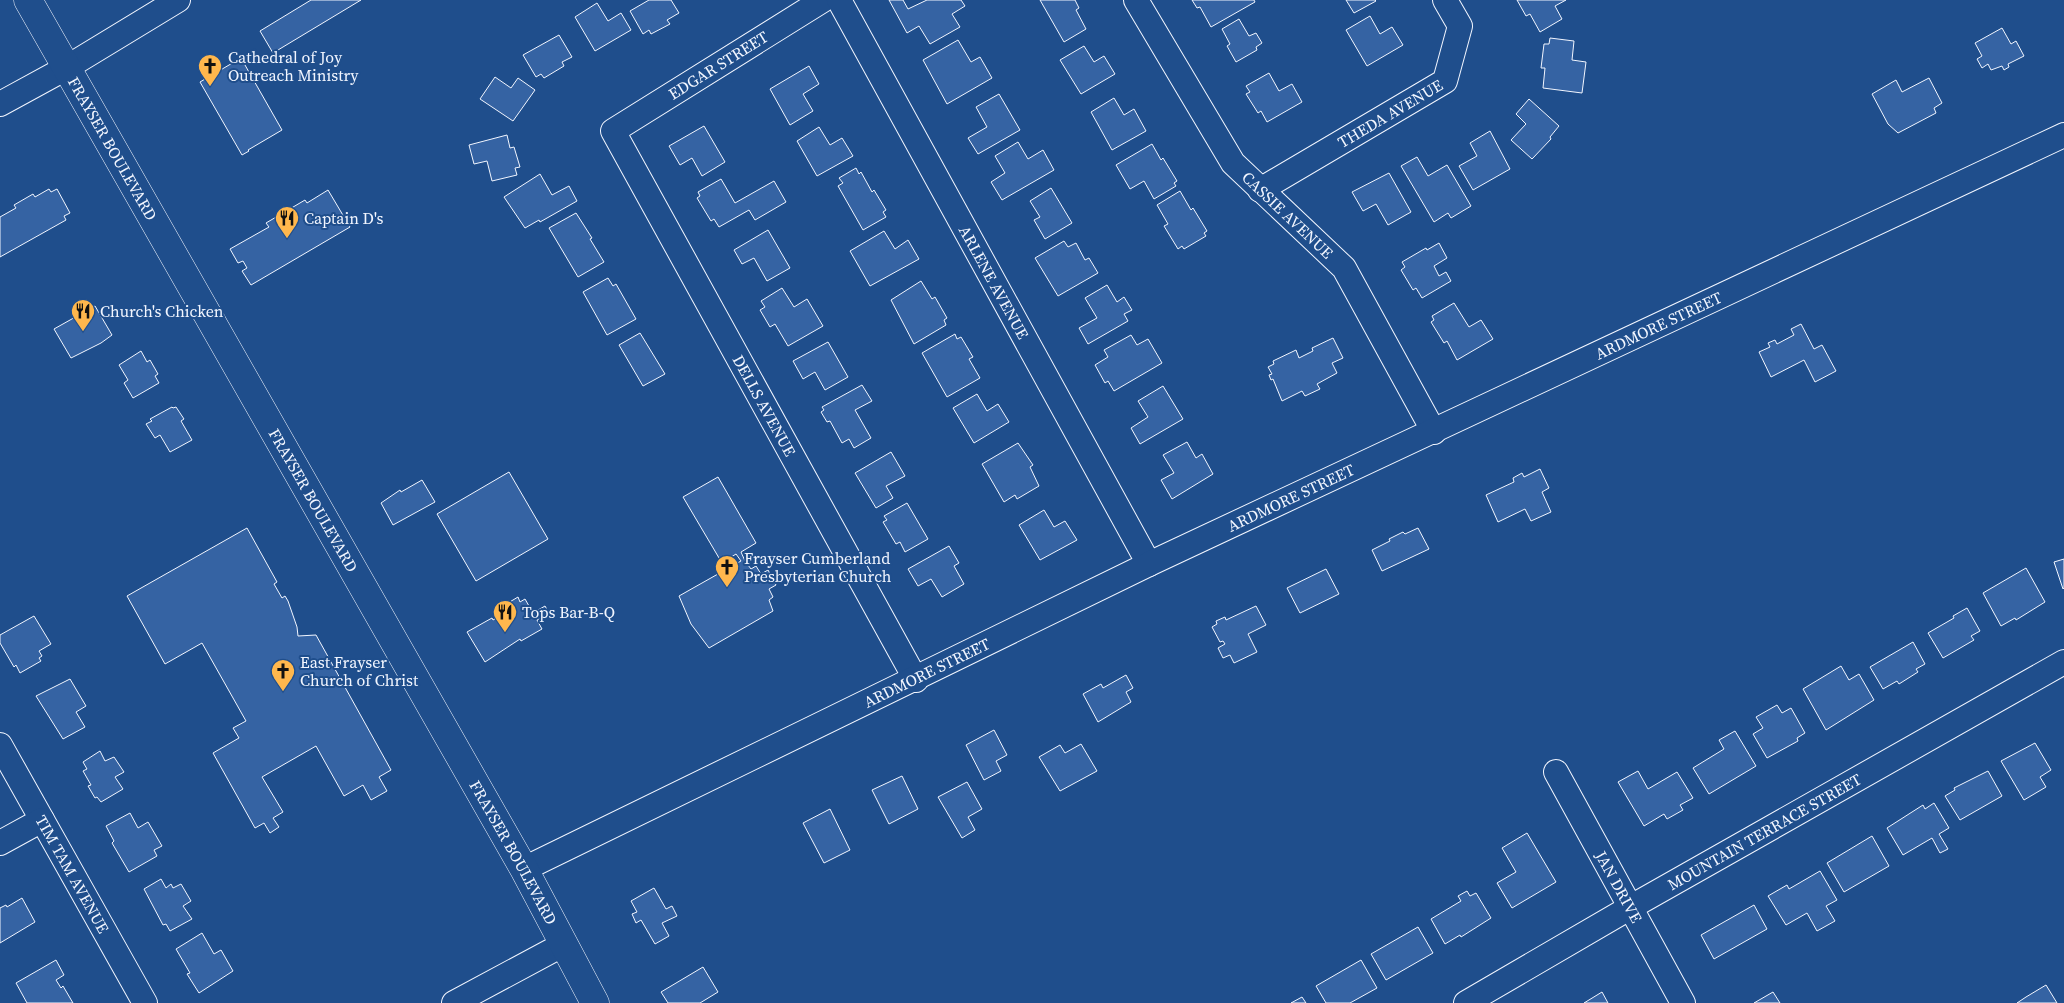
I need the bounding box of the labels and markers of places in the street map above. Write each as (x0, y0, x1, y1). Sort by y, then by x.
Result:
place label: Cathedral of Joy Outreach Ministry (228, 46, 359, 86)
church icon: Cathedral of Joy Outreach Ministry (197, 53, 223, 87)
restaurant icon: Captain D's (274, 205, 300, 239)
place label: Captain D's (304, 207, 383, 229)
restaurant icon: Church's Chicken (70, 298, 96, 332)
place label: Church's Chicken (100, 300, 224, 322)
place label: Frayser Cumberland Presbyterian Church (744, 547, 892, 587)
church icon: Frayser Cumberland Presbyterian Church (714, 554, 740, 588)
restaurant icon: Tops Bar-B-Q (492, 599, 518, 633)
place label: Tops Bar-B-Q (522, 601, 615, 623)
place label: East Frayser Church of Christ (300, 651, 419, 691)
church icon: East Frayser Church of Christ (270, 658, 296, 692)

